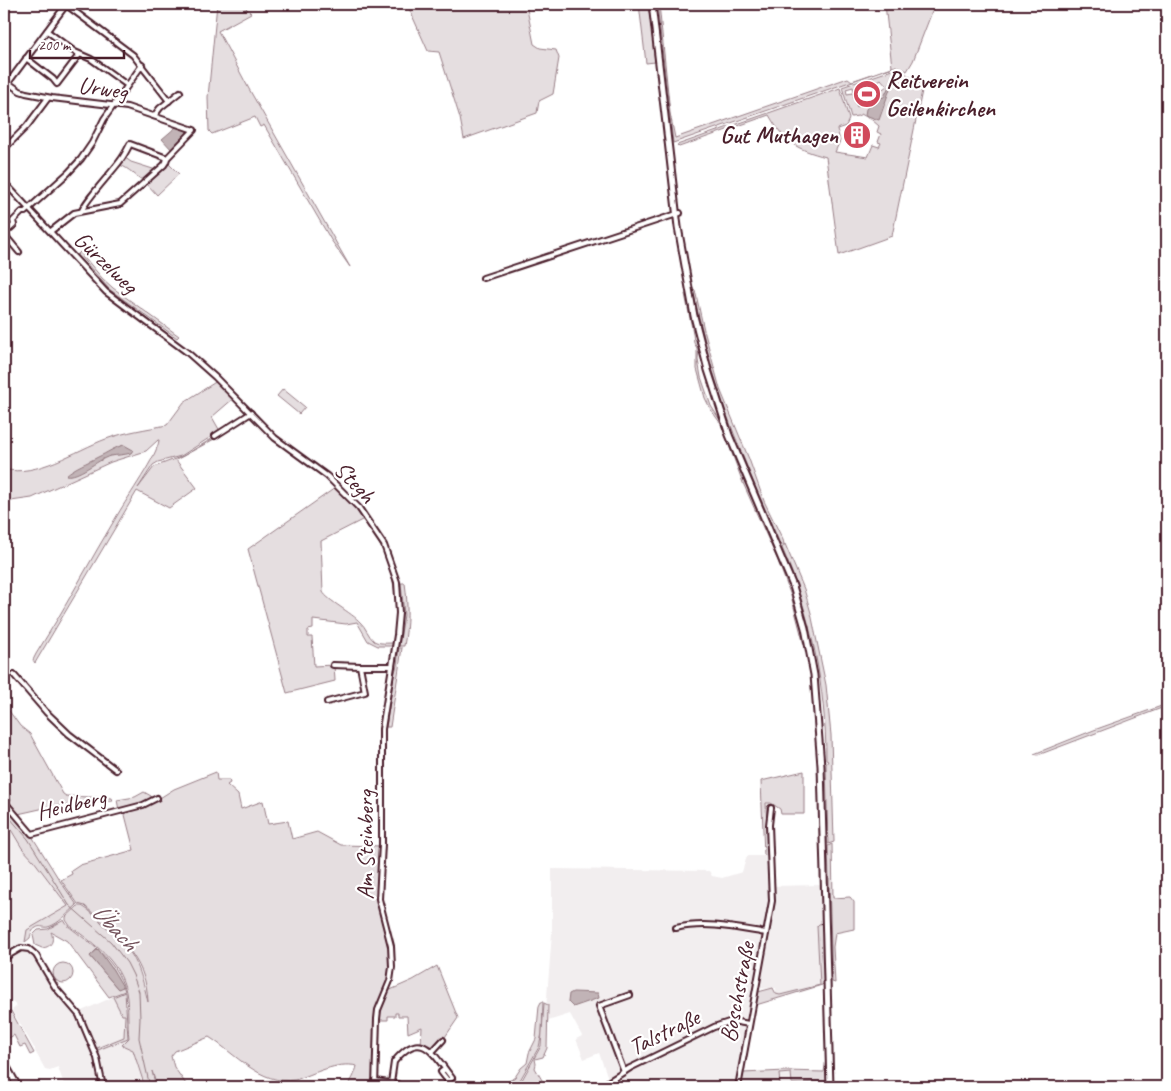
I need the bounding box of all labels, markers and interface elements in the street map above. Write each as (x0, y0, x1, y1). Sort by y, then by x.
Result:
scale bar (30, 28, 124, 60)
text: 200 m (38, 36, 72, 55)
place label: Reitverein Geilenkirchen (886, 65, 996, 123)
street label: Urweg (77, 70, 131, 106)
sports icon: Reitverein Geilenkirchen (852, 79, 882, 109)
place label: Gut Muthagen (720, 120, 839, 150)
building icon: Gut Muthagen (842, 120, 872, 150)
street label: Gürzelweg (68, 224, 146, 301)
street label: Stegh (328, 455, 383, 510)
street label: Heidberg (33, 781, 110, 827)
street label: Am Steinberg (350, 789, 380, 900)
water label: Übach (85, 896, 146, 959)
street label: Boschstraße (713, 937, 762, 1044)
street label: Talstraße (624, 1001, 706, 1062)

